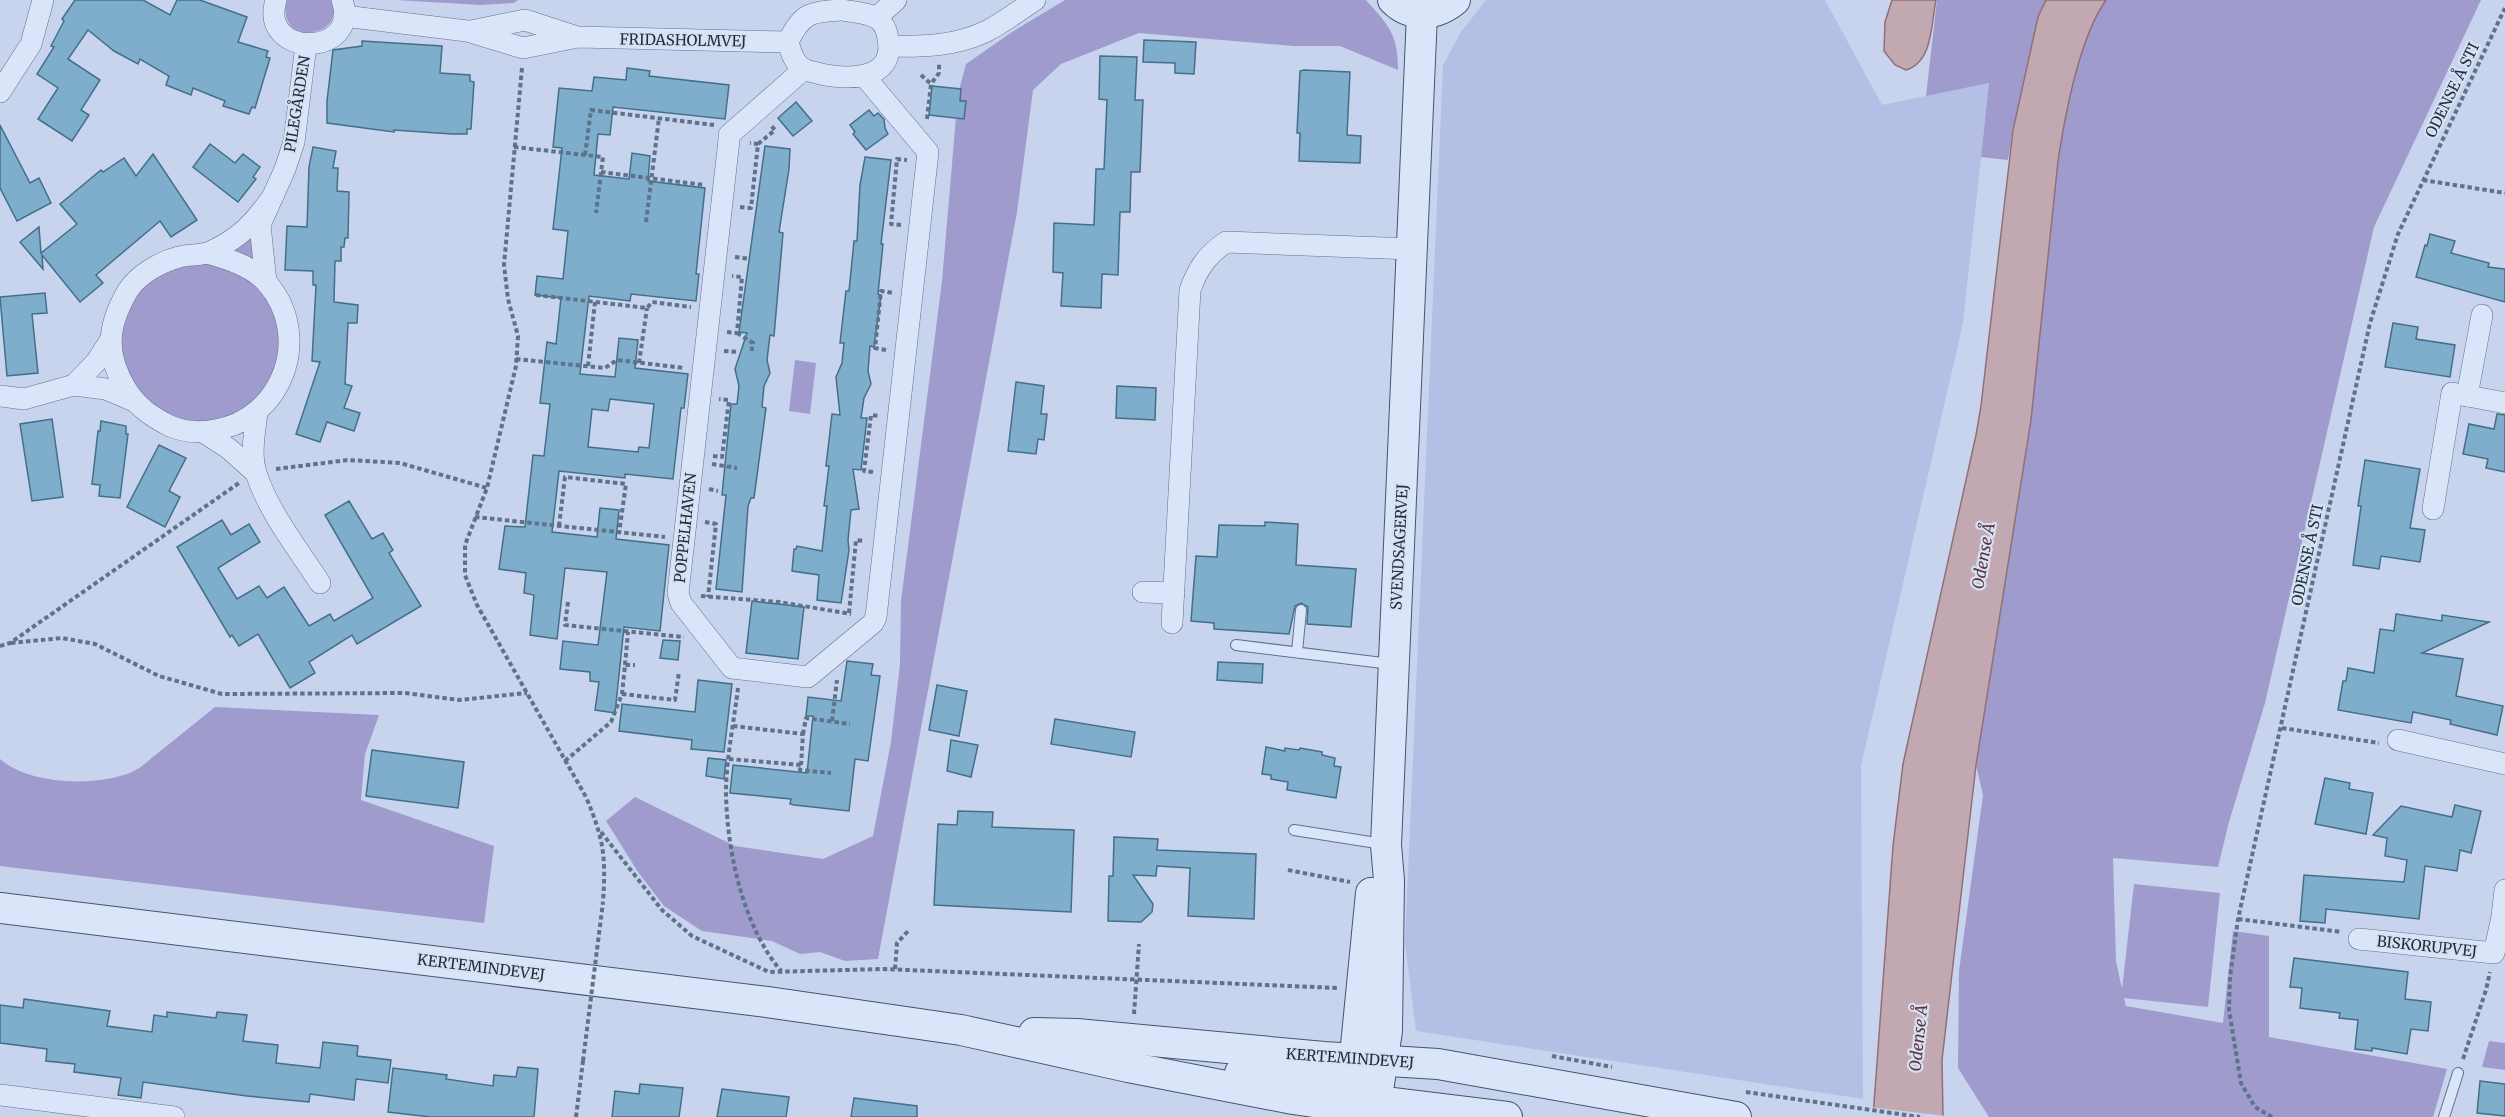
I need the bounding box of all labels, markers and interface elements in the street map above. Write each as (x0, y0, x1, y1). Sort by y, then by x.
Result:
street label: FRIDASHOLMVEJ (619, 29, 747, 51)
street label: ODENSE Å STI (2419, 39, 2483, 141)
street label: PILEGÅRDEN (278, 54, 314, 154)
street label: POPPELHAVEN (670, 472, 700, 584)
street label: SVENDSAGERVEJ (1386, 483, 1412, 611)
street label: ODENSE Å STI (2285, 502, 2327, 607)
water label: Odense Å (1966, 521, 1999, 591)
street label: BISKORUPVEJ (2376, 931, 2479, 961)
street label: KERTEMINDEVEJ (416, 950, 546, 984)
water label: Odense Å (1904, 1003, 1931, 1072)
street label: KERTEMINDEVEJ (1285, 1044, 1415, 1072)

